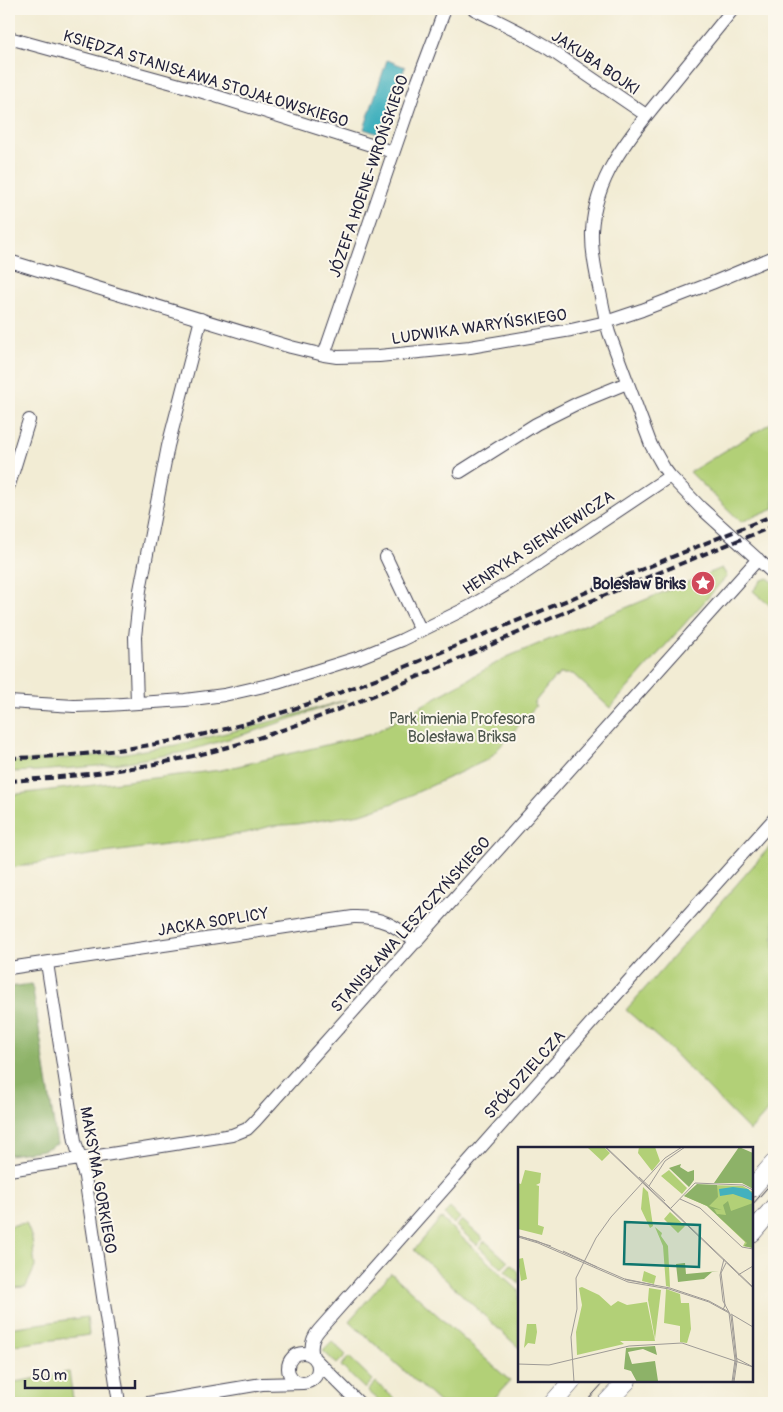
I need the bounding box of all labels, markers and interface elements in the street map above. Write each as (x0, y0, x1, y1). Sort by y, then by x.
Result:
street label: KSIĘDZA STANISŁAWA STOJAŁOWSKIEGO (61, 26, 351, 132)
street label: JAKUBA BOJKI (547, 26, 643, 100)
street label: JÓZEFA HOENE-WROŃSKIEGO (324, 72, 413, 280)
street label: LUDWIKA WARYŃSKIEGO (390, 305, 568, 349)
street label: HENRYKA SIENKIEWICZA (459, 486, 618, 599)
place icon: Bolesław Briks (690, 570, 716, 596)
place label: Bolesław Briks (592, 574, 687, 594)
park label: Park imienia Profesora Bolesława Briksa (389, 709, 535, 747)
street label: STANISŁAWA LESZCZYŃSKIEGO (327, 833, 495, 1017)
street label: JACKA SOPLICY (156, 903, 270, 941)
street label: SPÓŁDZIELCZA (479, 1026, 570, 1123)
street label: MAKSYMA GORKIEGO (75, 1105, 121, 1255)
inset map (518, 1147, 753, 1382)
scale bar (25, 1357, 135, 1389)
text: 50 m (32, 1366, 67, 1385)

